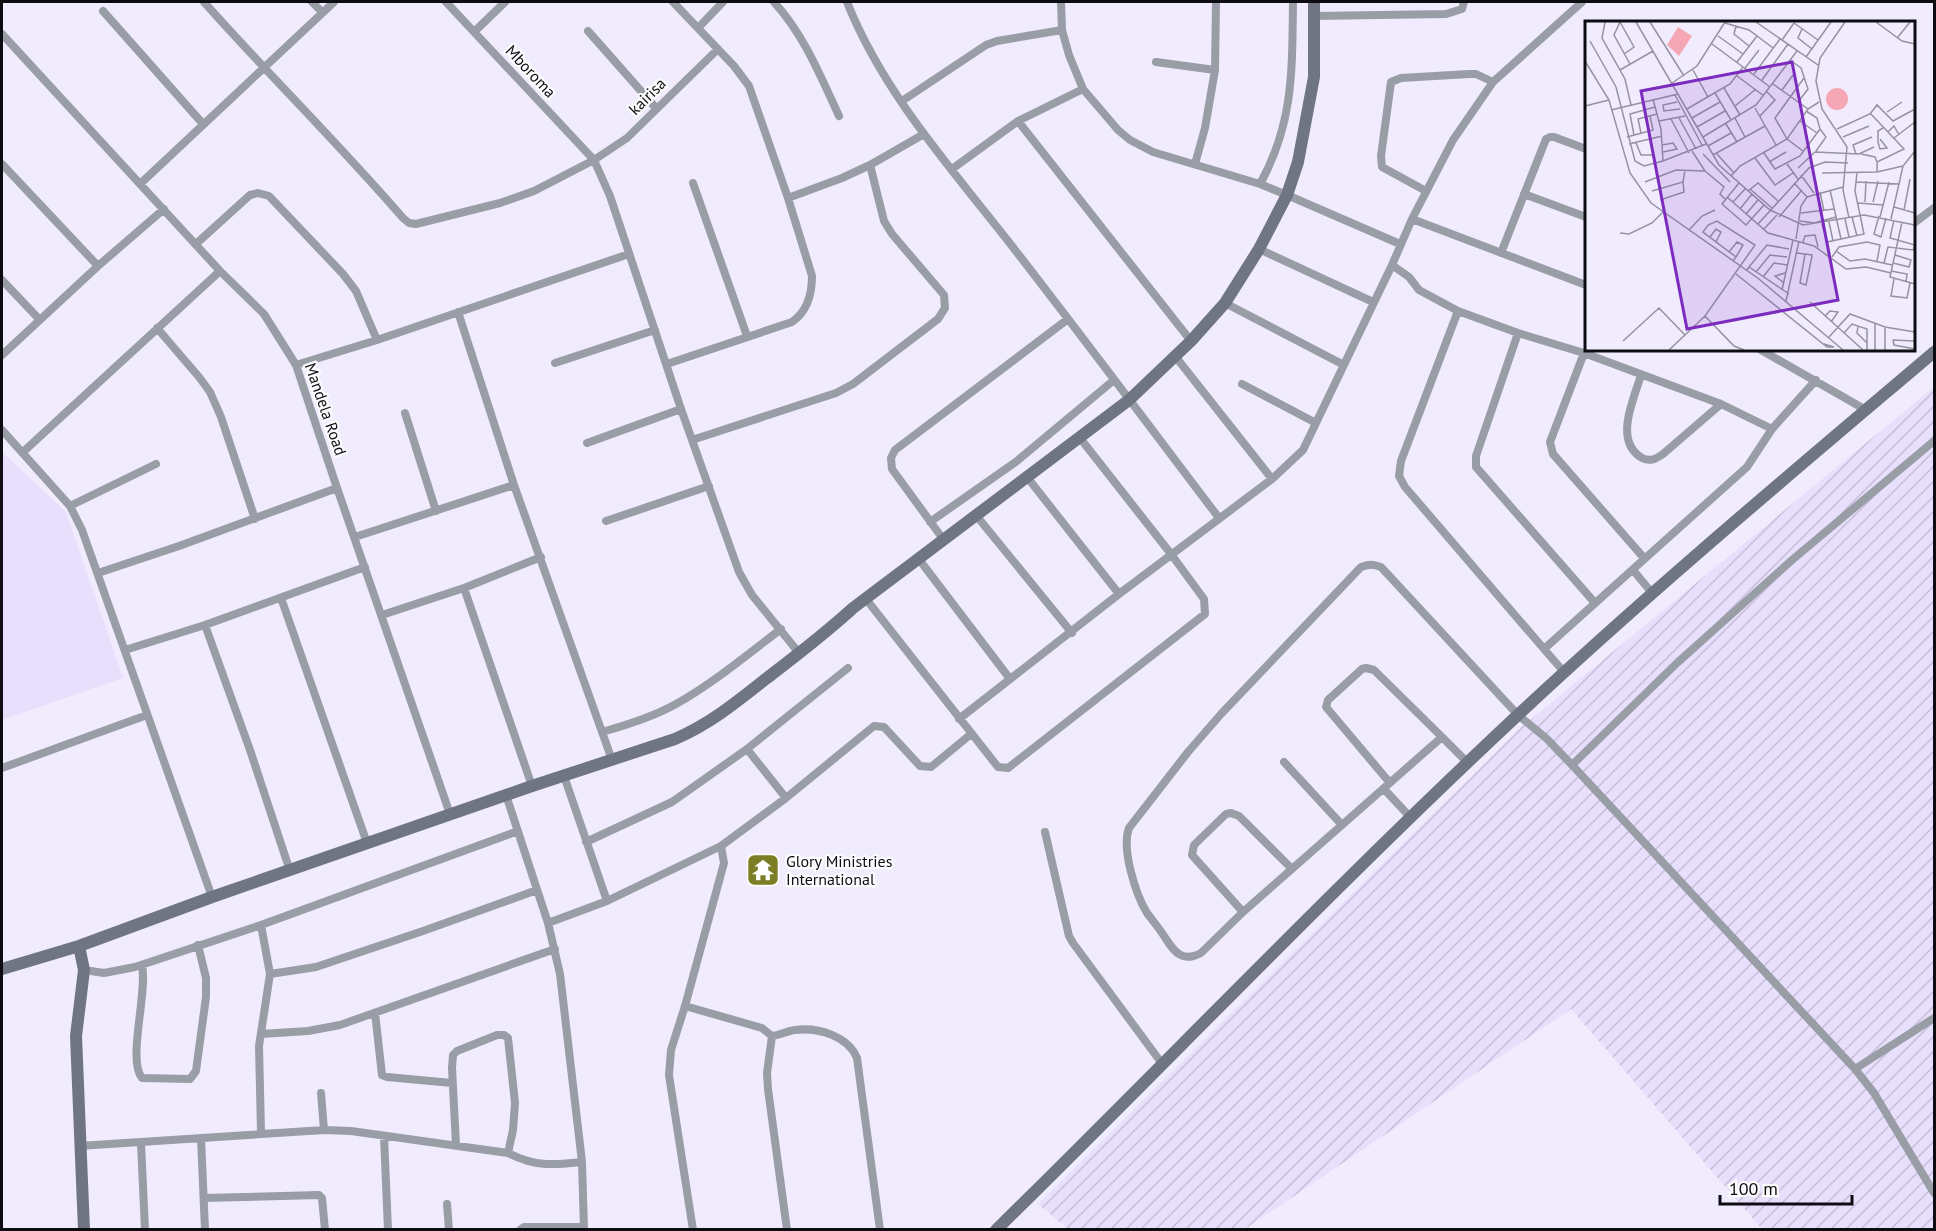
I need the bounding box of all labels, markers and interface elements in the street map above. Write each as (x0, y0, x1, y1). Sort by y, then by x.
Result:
inset map (1585, 21, 1915, 351)
street label: Mboroma (502, 40, 560, 102)
street label: kairisa (624, 73, 670, 119)
street label: Mandela Road (301, 360, 351, 458)
place label: Glory Ministries International (786, 851, 893, 889)
temple icon: Glory Ministries International (745, 852, 781, 888)
scale bar (1720, 1168, 1852, 1206)
text: 100 m (1729, 1177, 1778, 1200)

